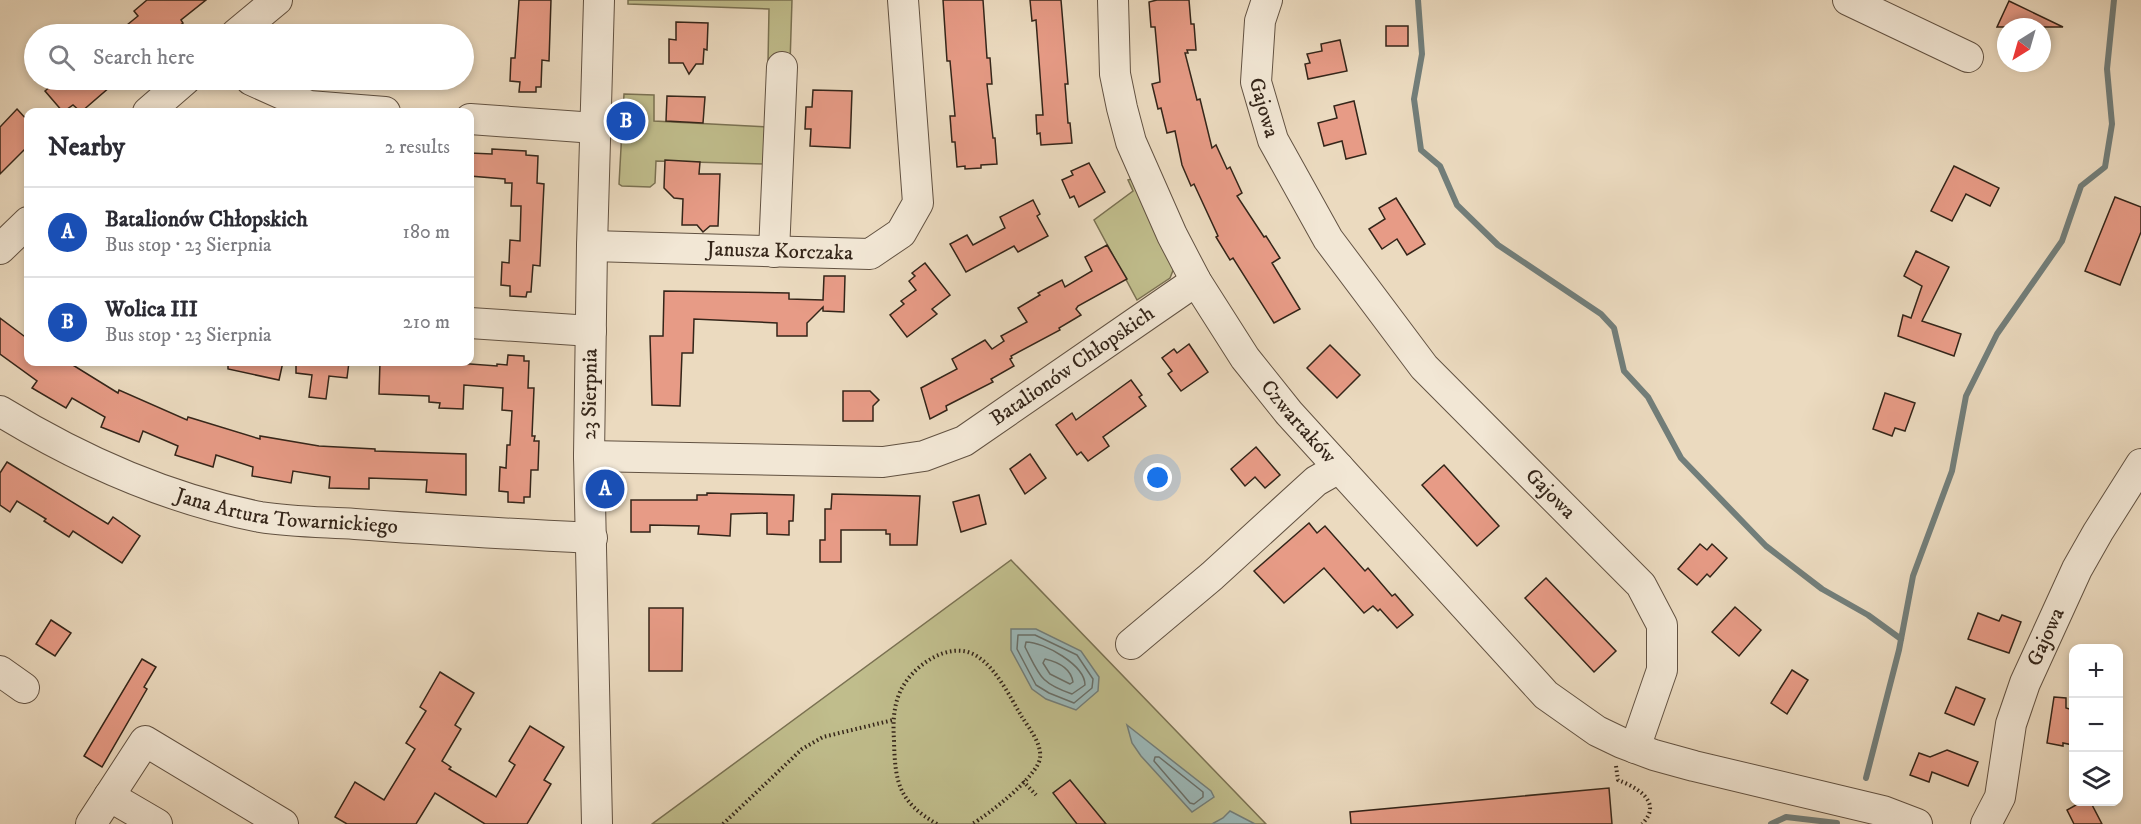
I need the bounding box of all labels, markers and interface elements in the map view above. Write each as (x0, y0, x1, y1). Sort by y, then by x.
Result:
north arrow (1997, 18, 2051, 72)
search box (24, 24, 474, 90)
icon: search (45, 41, 78, 74)
text: Search here (93, 44, 195, 71)
street label: Gajowa (1242, 75, 1285, 141)
pin: B (606, 98, 646, 144)
text: Nearby (48, 131, 125, 164)
text: 2 results (385, 135, 450, 160)
text: Batalionów Chłopskich (105, 206, 308, 233)
text: A (61, 220, 74, 245)
text: 180 m (403, 220, 450, 245)
text: Bus stop · 23 Sierpnia (105, 233, 272, 258)
street label: Janusza Korczaka (704, 236, 854, 267)
text: Wolica III (105, 296, 198, 323)
street label: Batalionów Chłopskich (985, 300, 1160, 432)
text: B (61, 310, 74, 335)
text: 210 m (403, 310, 450, 335)
text: Bus stop · 23 Sierpnia (105, 323, 272, 348)
street label: 23 Sierpnia (576, 348, 604, 440)
street label: Czwartaków (1255, 375, 1342, 470)
your location (1143, 463, 1172, 492)
street label: Gajowa (1520, 463, 1581, 525)
pin: A (586, 466, 624, 512)
street label: Jana Artura Towarnickiego (170, 482, 399, 540)
street label: Gajowa (2021, 604, 2070, 670)
map controls (2069, 644, 2123, 806)
button: + (2069, 644, 2123, 698)
button: − (2069, 698, 2123, 752)
button: layers (2069, 752, 2123, 806)

